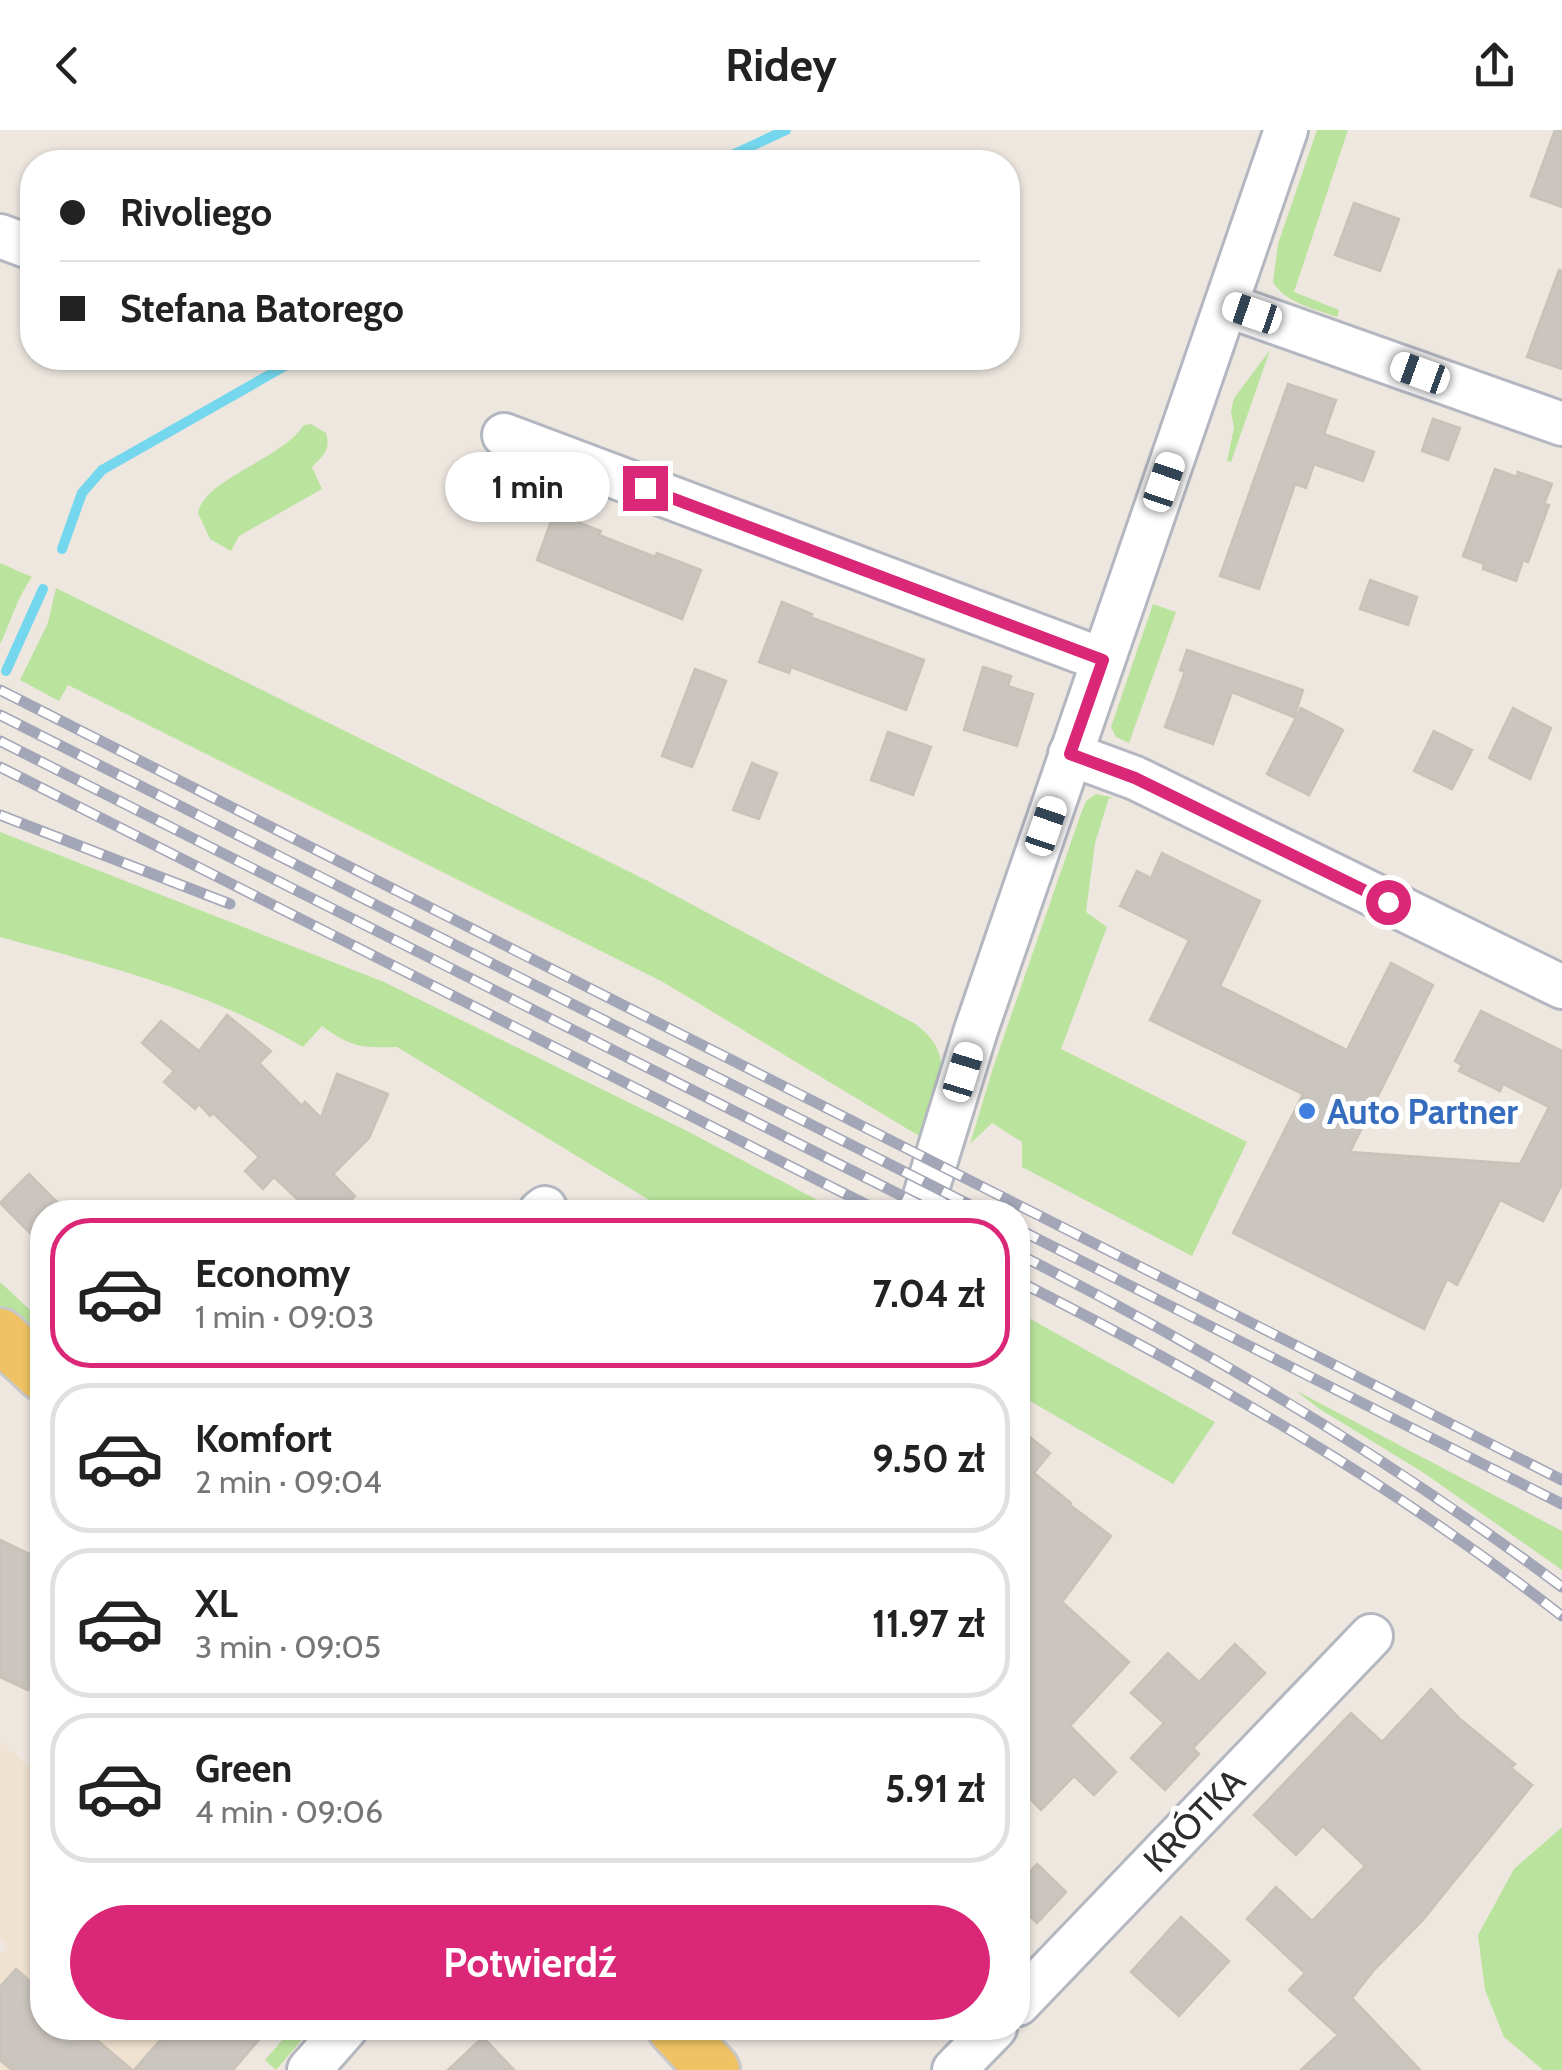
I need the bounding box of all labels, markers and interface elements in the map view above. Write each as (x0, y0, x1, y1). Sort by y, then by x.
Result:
icon: back (40, 38, 95, 93)
text: Ridey (725, 38, 837, 92)
icon: share (1467, 38, 1522, 93)
text: Rivoliego (120, 189, 272, 236)
text: Stefana Batorego (120, 285, 404, 332)
car (1219, 289, 1285, 337)
car (1387, 349, 1453, 397)
car (1140, 449, 1188, 515)
callout: 1 min (445, 453, 610, 523)
route end (623, 466, 668, 511)
text: 1 min (491, 467, 564, 506)
car (1022, 793, 1070, 859)
route start (1366, 880, 1411, 925)
car (940, 1039, 986, 1105)
place label: Auto Partner (1327, 1090, 1518, 1133)
marker: Auto Partner (1296, 1100, 1318, 1122)
icon: car (75, 1248, 165, 1338)
text: Economy (195, 1250, 350, 1297)
text: 7.04 zł (872, 1270, 985, 1317)
text: 1 min · 09:03 (195, 1297, 374, 1336)
icon: car (75, 1413, 165, 1503)
text: Komfort (195, 1415, 332, 1462)
text: 9.50 zł (872, 1435, 985, 1482)
text: 2 min · 09:04 (195, 1462, 382, 1501)
icon: car (75, 1578, 165, 1668)
text: XL (195, 1580, 238, 1627)
text: 11.97 zł (872, 1600, 985, 1647)
text: 3 min · 09:05 (195, 1627, 381, 1666)
icon: car (75, 1743, 165, 1833)
text: Green (195, 1745, 292, 1792)
street label: KRÓTKA (1134, 1759, 1254, 1881)
text: 5.91 zł (885, 1765, 985, 1812)
text: 4 min · 09:06 (195, 1792, 383, 1831)
button: Potwierdź (70, 1905, 990, 2020)

